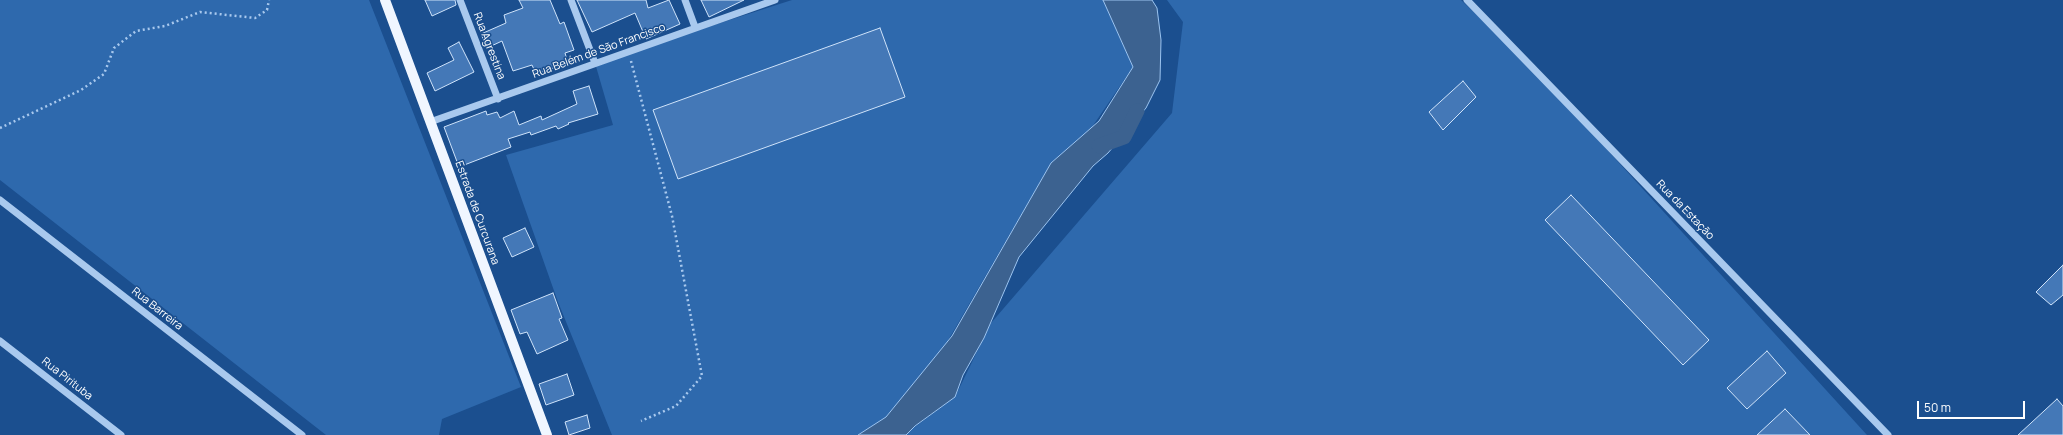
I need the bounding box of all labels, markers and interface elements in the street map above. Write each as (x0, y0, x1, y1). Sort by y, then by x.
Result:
street label: Rua Agrestina (470, 11, 508, 81)
street label: Rua Belém de São Francisco (531, 21, 667, 81)
street label: Estrada de Curcurana (452, 159, 502, 267)
street label: Rua da Estação (1653, 177, 1717, 243)
street label: Rua Barreira (129, 285, 185, 333)
street label: Rua Pirituba (39, 355, 95, 403)
scale bar (1919, 393, 2027, 419)
text: 50 m (1924, 399, 1951, 416)

